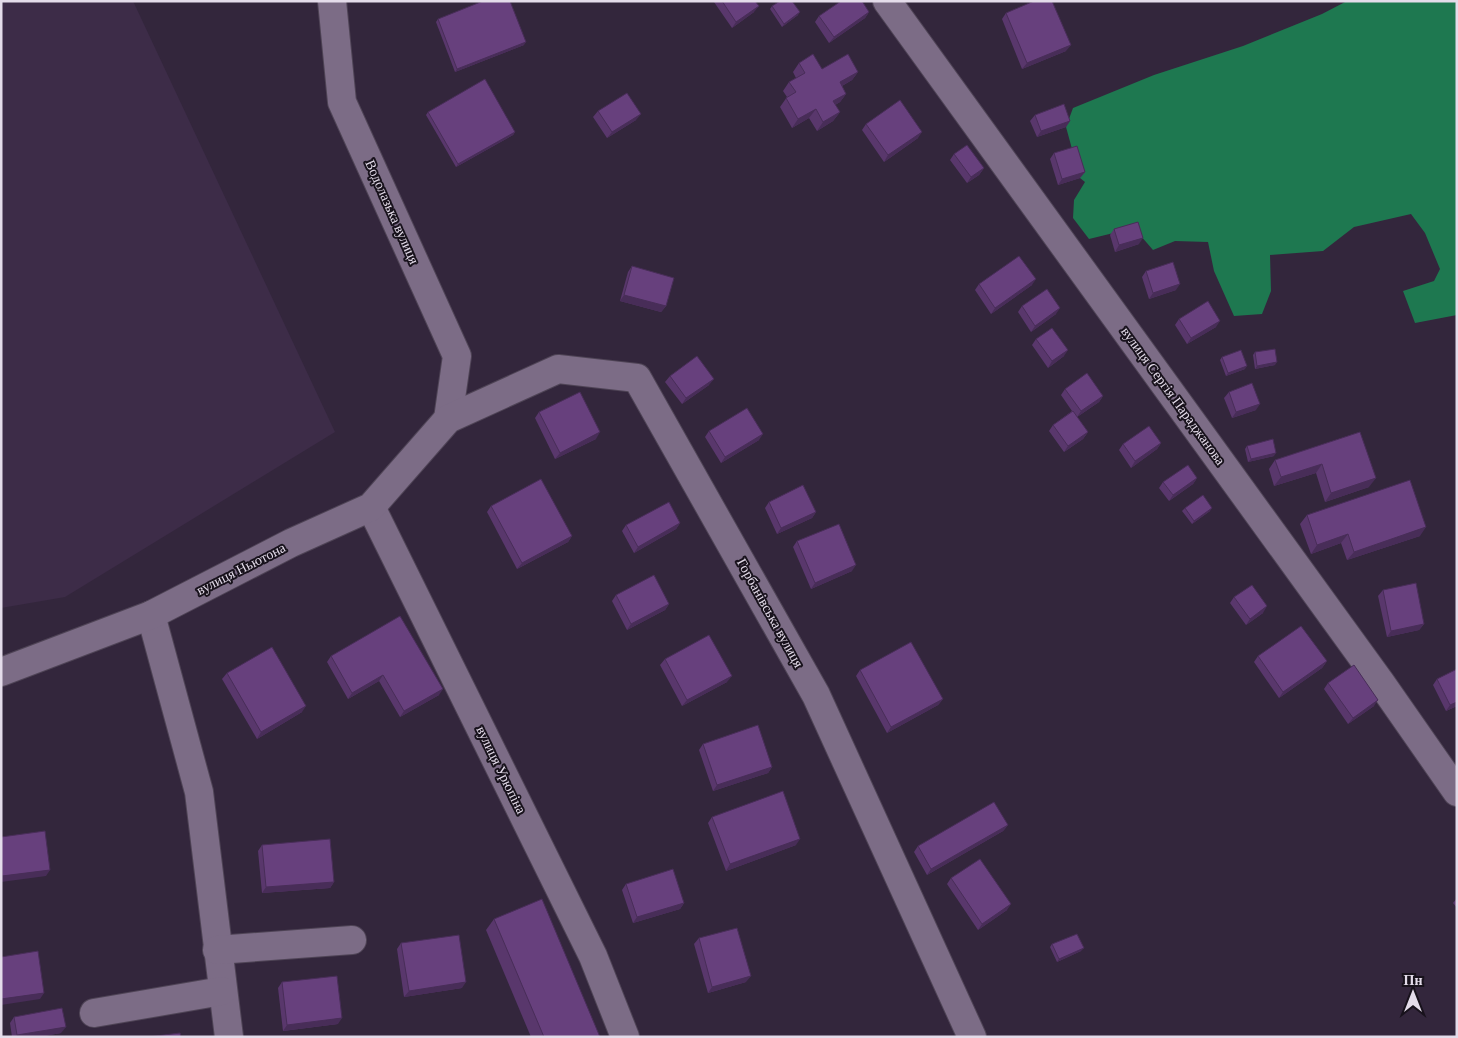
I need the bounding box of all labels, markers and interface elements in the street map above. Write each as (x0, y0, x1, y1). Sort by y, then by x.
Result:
street label: Водолазька вулиця (362, 158, 422, 267)
street label: вулиця Сергія Параджанова (1118, 324, 1228, 468)
street label: вулиця Ньютона (194, 540, 289, 598)
street label: Горбанівська вулиця (734, 556, 806, 670)
street label: вулиця Урюпіна (473, 724, 529, 817)
north arrow (1388, 968, 1438, 1018)
text: Пн (1404, 973, 1422, 988)

